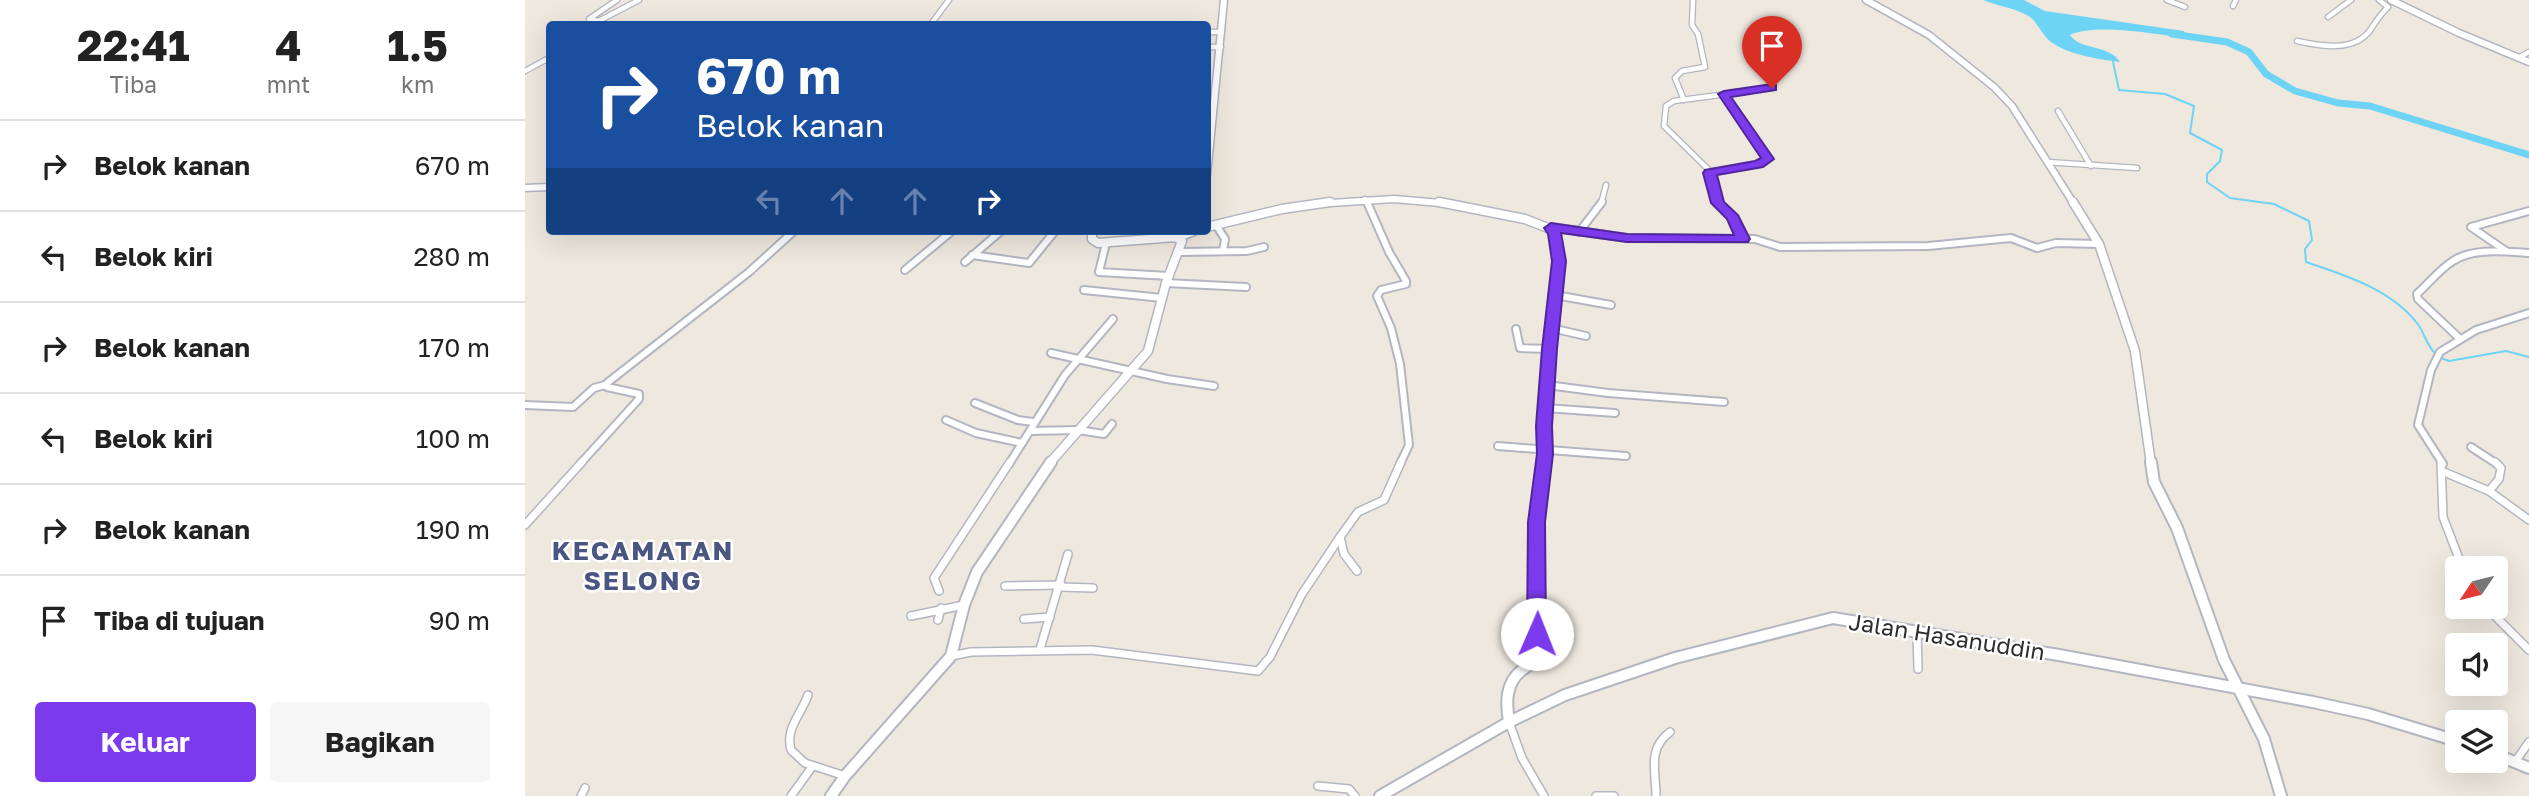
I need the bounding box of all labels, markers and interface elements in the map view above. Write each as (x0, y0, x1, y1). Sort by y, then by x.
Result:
pin (1742, 16, 1802, 88)
text: 22:41 (77, 20, 190, 70)
text: 4 (275, 20, 302, 70)
text: 1.5 (387, 20, 448, 70)
icon: arrive (1753, 27, 1791, 65)
text: 670 m (696, 46, 841, 105)
icon: right (581, 49, 672, 140)
text: Tiba (110, 70, 157, 98)
text: mnt (267, 70, 310, 98)
text: km (401, 70, 434, 98)
text: Belok kanan (696, 106, 884, 144)
icon: right (35, 147, 73, 185)
text: Belok kanan (94, 150, 250, 181)
text: 670 m (415, 150, 490, 181)
icon: left (750, 182, 788, 220)
icon: ahead (823, 182, 861, 220)
icon: ahead (896, 182, 934, 220)
icon: right (969, 182, 1007, 220)
icon: left (35, 238, 73, 276)
text: Belok kiri (94, 241, 213, 272)
text: 280 m (413, 241, 490, 272)
icon: right (35, 329, 73, 367)
text: Belok kanan (94, 332, 250, 363)
text: 170 m (418, 332, 490, 363)
icon: left (35, 420, 73, 458)
text: Belok kiri (94, 423, 213, 454)
text: 100 m (416, 423, 490, 454)
icon: right (35, 511, 73, 549)
text: Belok kanan (94, 514, 250, 545)
text: 190 m (416, 514, 490, 545)
district label: KECAMATAN SELONG (552, 535, 734, 596)
north arrow (2445, 556, 2508, 620)
map controls (2445, 556, 2508, 773)
position arrow (1500, 597, 1574, 671)
icon: arrive (35, 602, 73, 640)
text: Tiba di tujuan (94, 605, 264, 636)
text: 90 m (429, 605, 490, 636)
street label: Jalan Hasanuddin (1847, 607, 2047, 665)
button: sound (2445, 633, 2508, 696)
button: Keluar (35, 702, 256, 782)
button: Bagikan (270, 702, 490, 782)
button: layers (2445, 710, 2508, 773)

